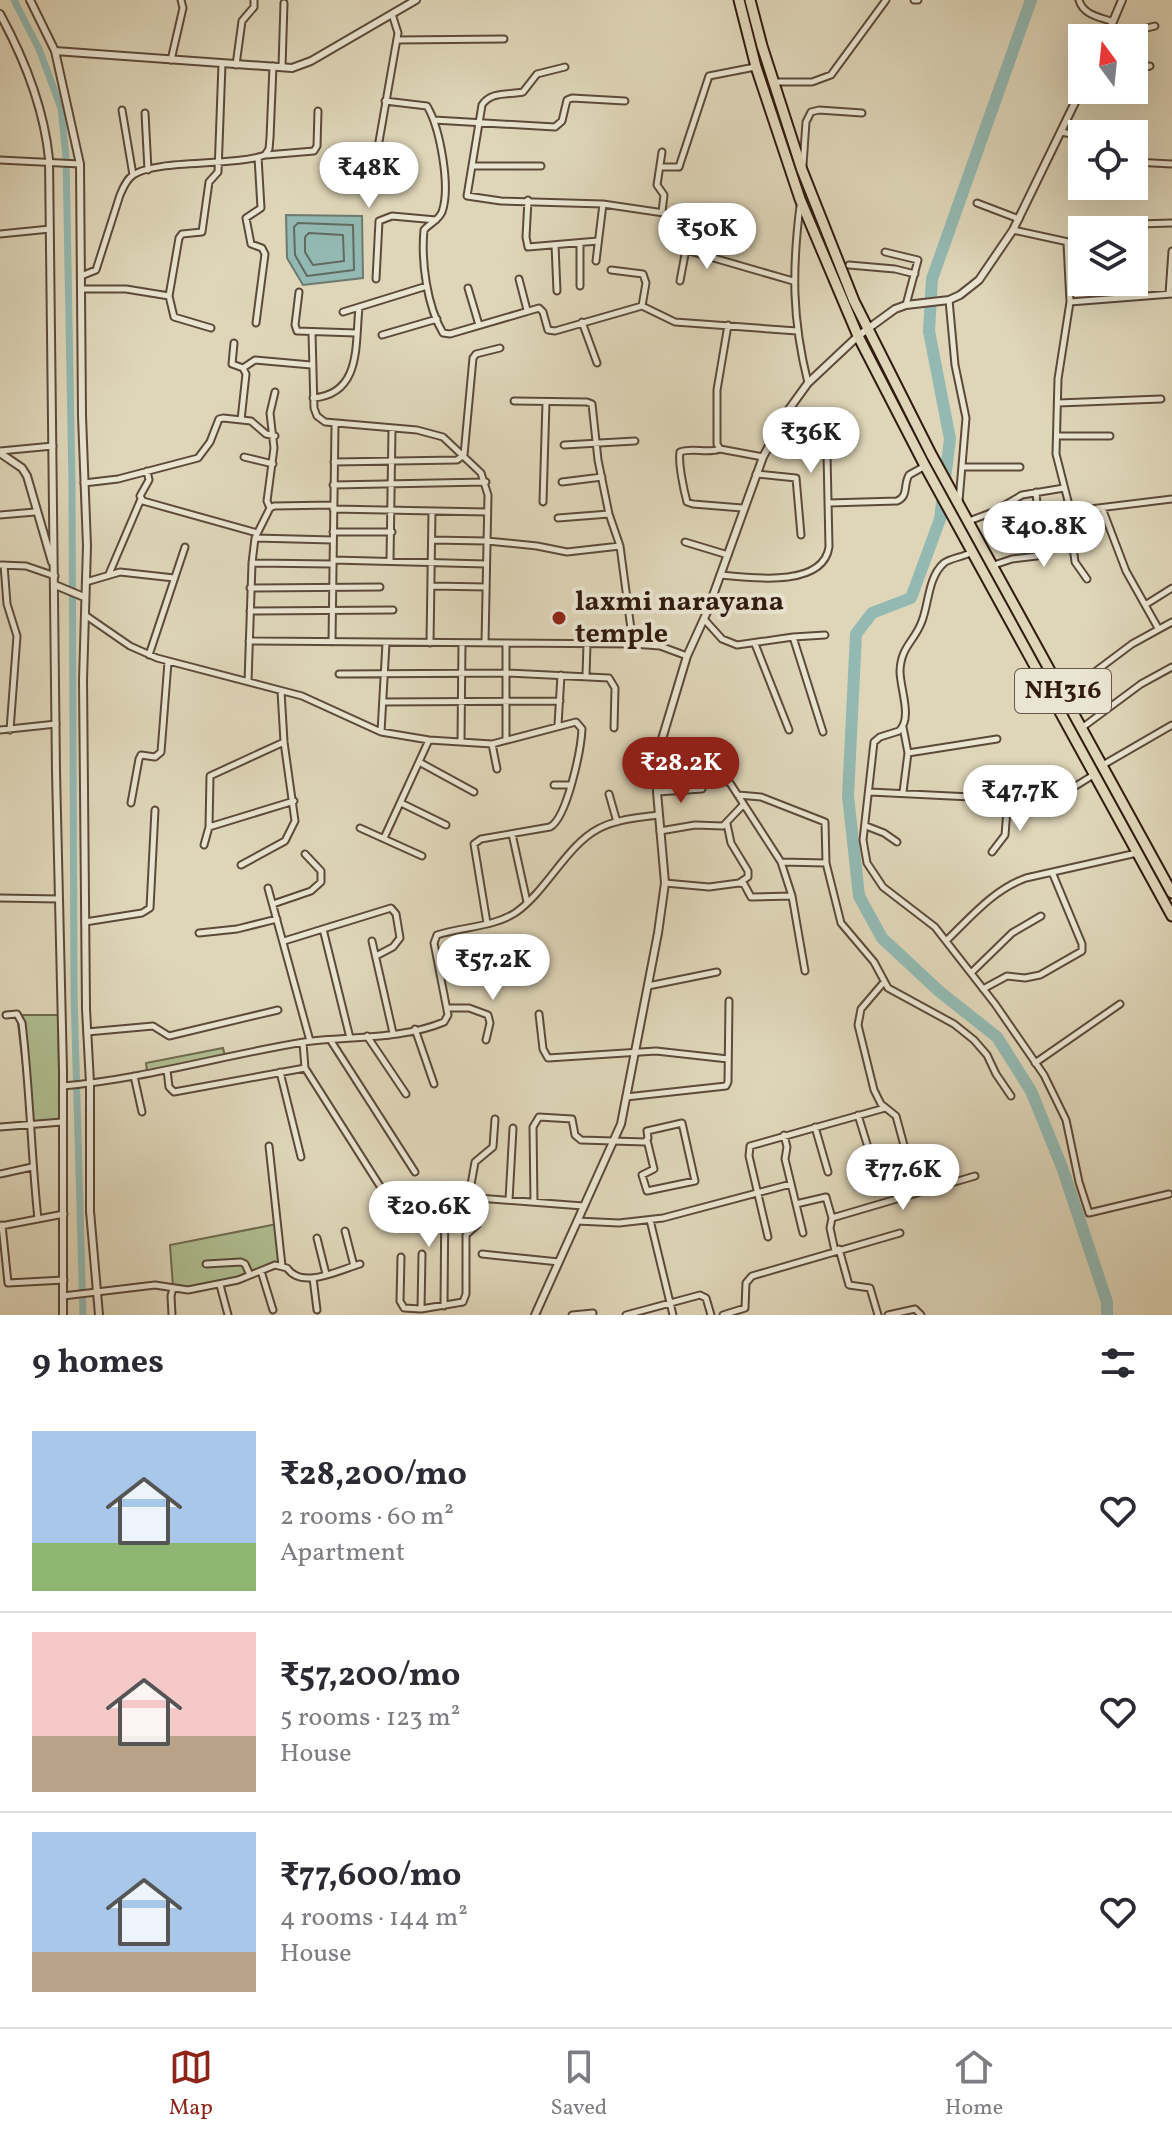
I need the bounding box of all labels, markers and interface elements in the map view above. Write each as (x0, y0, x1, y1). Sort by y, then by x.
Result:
north arrow (1068, 24, 1148, 104)
map controls (1068, 24, 1148, 296)
button: locate (1068, 120, 1148, 200)
pin: ₹48K (322, 142, 416, 210)
text: ₹48K (338, 150, 400, 186)
pin: ₹50K (660, 203, 754, 271)
text: ₹50K (676, 211, 738, 247)
button: layers (1068, 216, 1148, 296)
pin: ₹36K (764, 407, 858, 475)
text: ₹36K (781, 415, 841, 451)
pin: ₹40.8K (979, 501, 1109, 569)
text: ₹40.8K (1001, 509, 1087, 545)
place label: laxmi narayana temple (575, 583, 784, 654)
marker: laxmi narayana temple (550, 609, 568, 627)
road number: NH316 (1015, 669, 1111, 713)
pin: ₹28.2K (616, 737, 746, 805)
text: ₹28.2K (640, 745, 722, 781)
pin: ₹47.7K (955, 765, 1085, 833)
text: ₹47.7K (981, 773, 1059, 809)
pin: ₹57.2K (428, 934, 558, 1002)
text: ₹57.2K (455, 942, 531, 978)
pin: ₹77.6K (838, 1144, 968, 1212)
text: ₹77.6K (864, 1152, 942, 1188)
pin: ₹20.6K (364, 1181, 494, 1249)
text: ₹20.6K (387, 1189, 471, 1225)
text: 9 homes (32, 1340, 164, 1387)
icon: filters (1096, 1341, 1140, 1385)
text: ₹28,200/mo (280, 1452, 467, 1499)
icon: home (96, 1463, 192, 1559)
icon: heart (1096, 1489, 1140, 1533)
text: 2 rooms · 60 m² (280, 1499, 454, 1535)
text: Apartment (280, 1535, 405, 1571)
text: ₹57,200/mo (280, 1653, 460, 1700)
icon: home (96, 1664, 192, 1760)
icon: heart (1096, 1690, 1140, 1734)
text: 5 rooms · 123 m² (280, 1700, 460, 1736)
text: House (280, 1736, 352, 1772)
text: ₹77,600/mo (280, 1853, 461, 1900)
icon: home (96, 1864, 192, 1960)
icon: heart (1096, 1890, 1140, 1934)
text: 4 rooms · 144 m² (280, 1900, 468, 1936)
text: House (280, 1936, 352, 1972)
tab: Map (169, 2045, 213, 2124)
tab: Saved (551, 2045, 607, 2124)
tab: Home (945, 2045, 1003, 2124)

